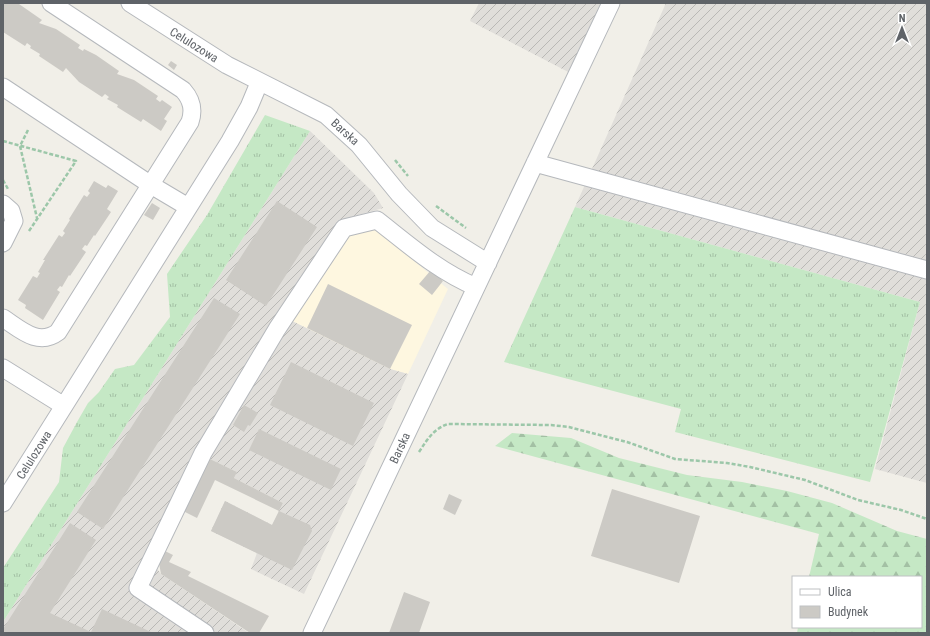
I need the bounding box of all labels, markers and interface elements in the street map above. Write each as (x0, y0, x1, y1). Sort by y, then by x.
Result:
north arrow (882, 8, 922, 48)
text: N (899, 12, 906, 25)
street label: Celulozowa (167, 25, 221, 65)
street label: Barska (328, 116, 362, 148)
street label: Celulozowa (14, 428, 54, 482)
street label: Barska (387, 430, 413, 466)
legend (792, 576, 922, 628)
text: Ulica (828, 585, 852, 599)
text: Budynek (828, 605, 869, 619)

